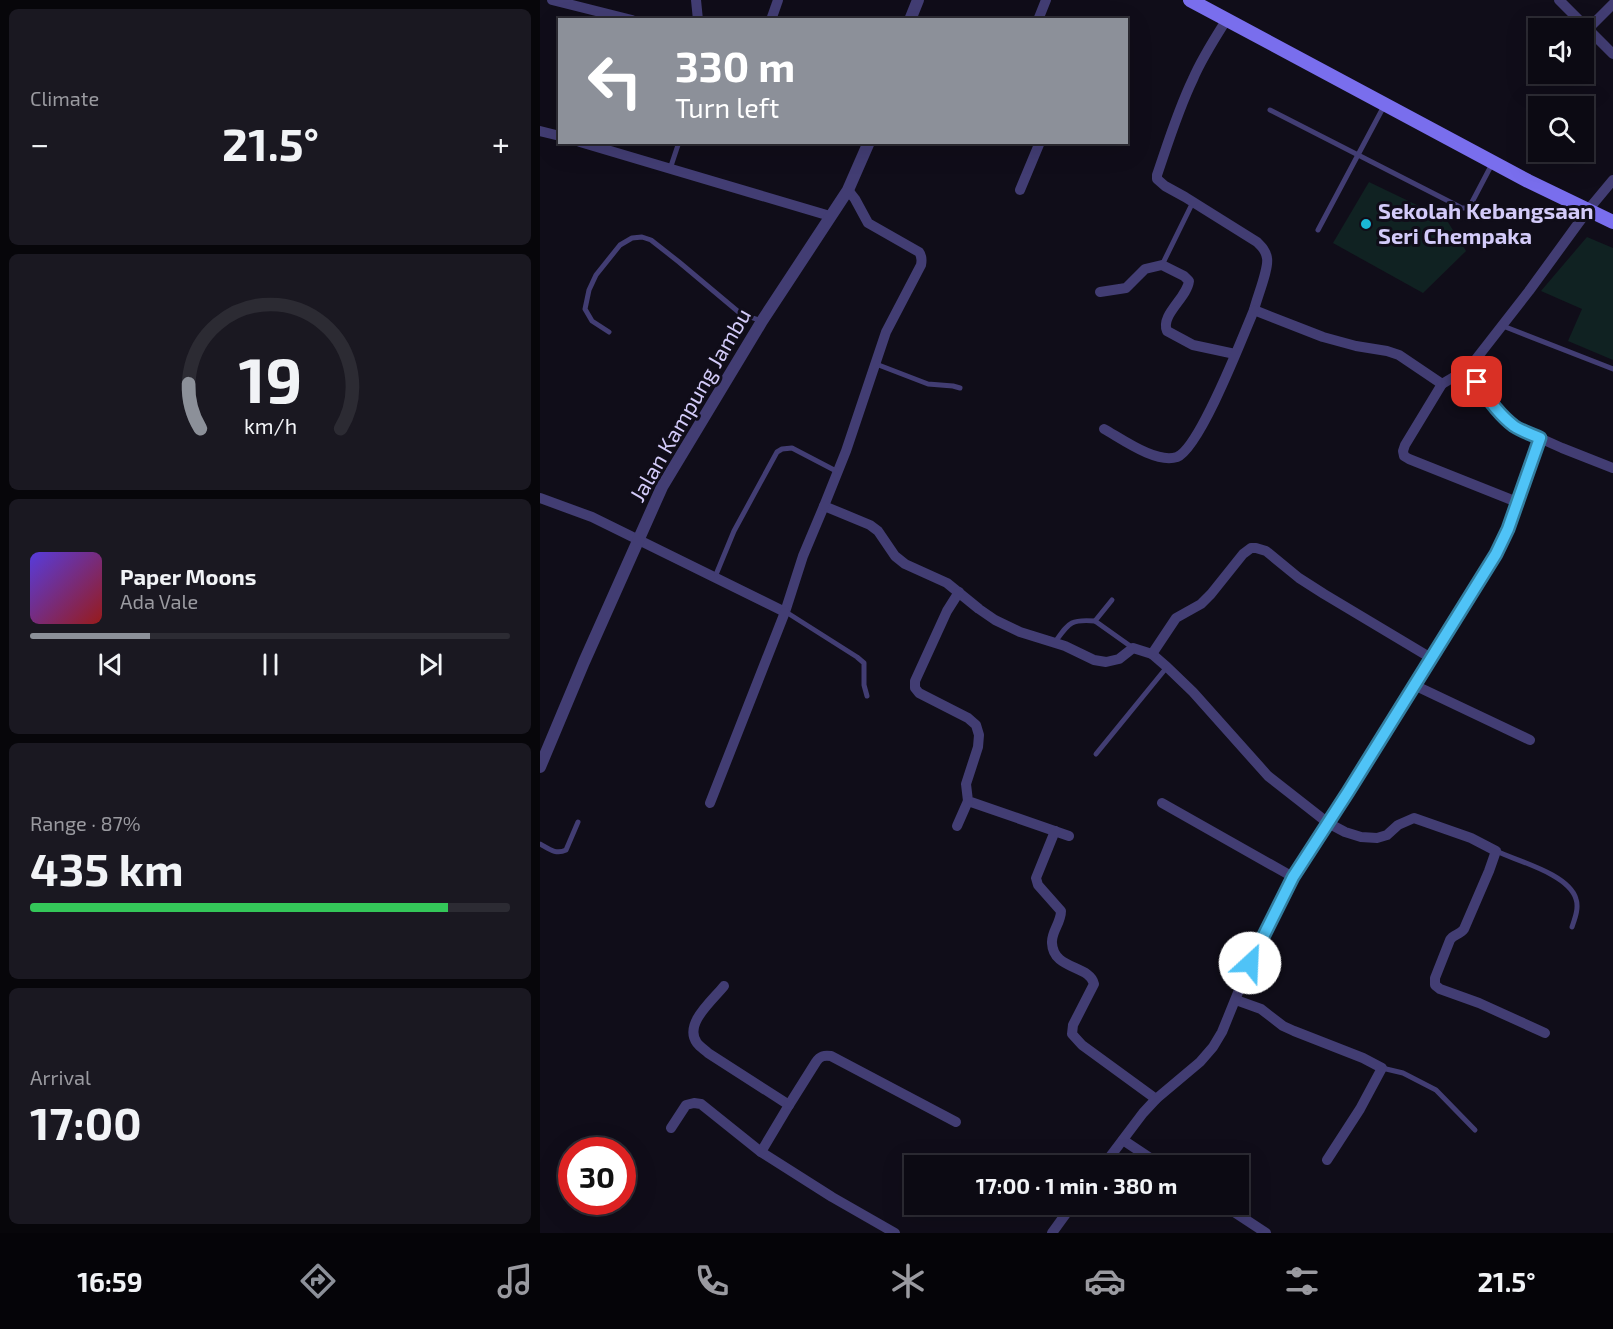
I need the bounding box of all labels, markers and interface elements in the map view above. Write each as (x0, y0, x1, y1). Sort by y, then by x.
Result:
map controls (1528, 18, 1594, 162)
button: sound (1528, 18, 1594, 84)
text: 330 m (675, 40, 795, 90)
icon: left (576, 42, 654, 120)
text: Climate (30, 86, 99, 110)
text: Turn left (675, 91, 779, 123)
button: search (1528, 96, 1594, 162)
text: 21.5° (222, 116, 319, 170)
text: − (30, 123, 49, 163)
text: + (492, 123, 510, 163)
place label: Sekolah Kebangsaan Seri Chempaka (1378, 197, 1593, 248)
marker: Sekolah Kebangsaan Seri Chempaka (1359, 217, 1373, 231)
street label: Jalan Kampung Jambu (623, 303, 755, 506)
text: 19 (238, 341, 302, 416)
pin (1451, 356, 1502, 407)
icon: arrive (1460, 365, 1493, 398)
text: km/h (243, 413, 297, 438)
text: Paper Moons (120, 563, 256, 589)
text: Ada Vale (120, 589, 198, 613)
icon: previous (94, 648, 127, 681)
icon: pause (254, 648, 287, 681)
icon: next (414, 648, 447, 681)
text: Range · 87% (30, 811, 141, 835)
text: 435 km (30, 841, 184, 895)
position arrow (1218, 931, 1282, 995)
text: Arrival (30, 1065, 91, 1089)
text: 17:00 (30, 1095, 142, 1149)
speed limit sign: 30 (558, 1137, 636, 1215)
text: 17:00 · 1 min · 380 m (976, 1172, 1177, 1198)
icon: directions (297, 1260, 339, 1302)
icon: music (494, 1260, 536, 1302)
icon: phone (691, 1260, 733, 1302)
icon: climate (887, 1260, 929, 1302)
icon: car (1084, 1260, 1126, 1302)
icon: filters (1281, 1260, 1323, 1302)
text: 16:59 (77, 1265, 143, 1297)
text: 21.5° (1477, 1265, 1536, 1297)

